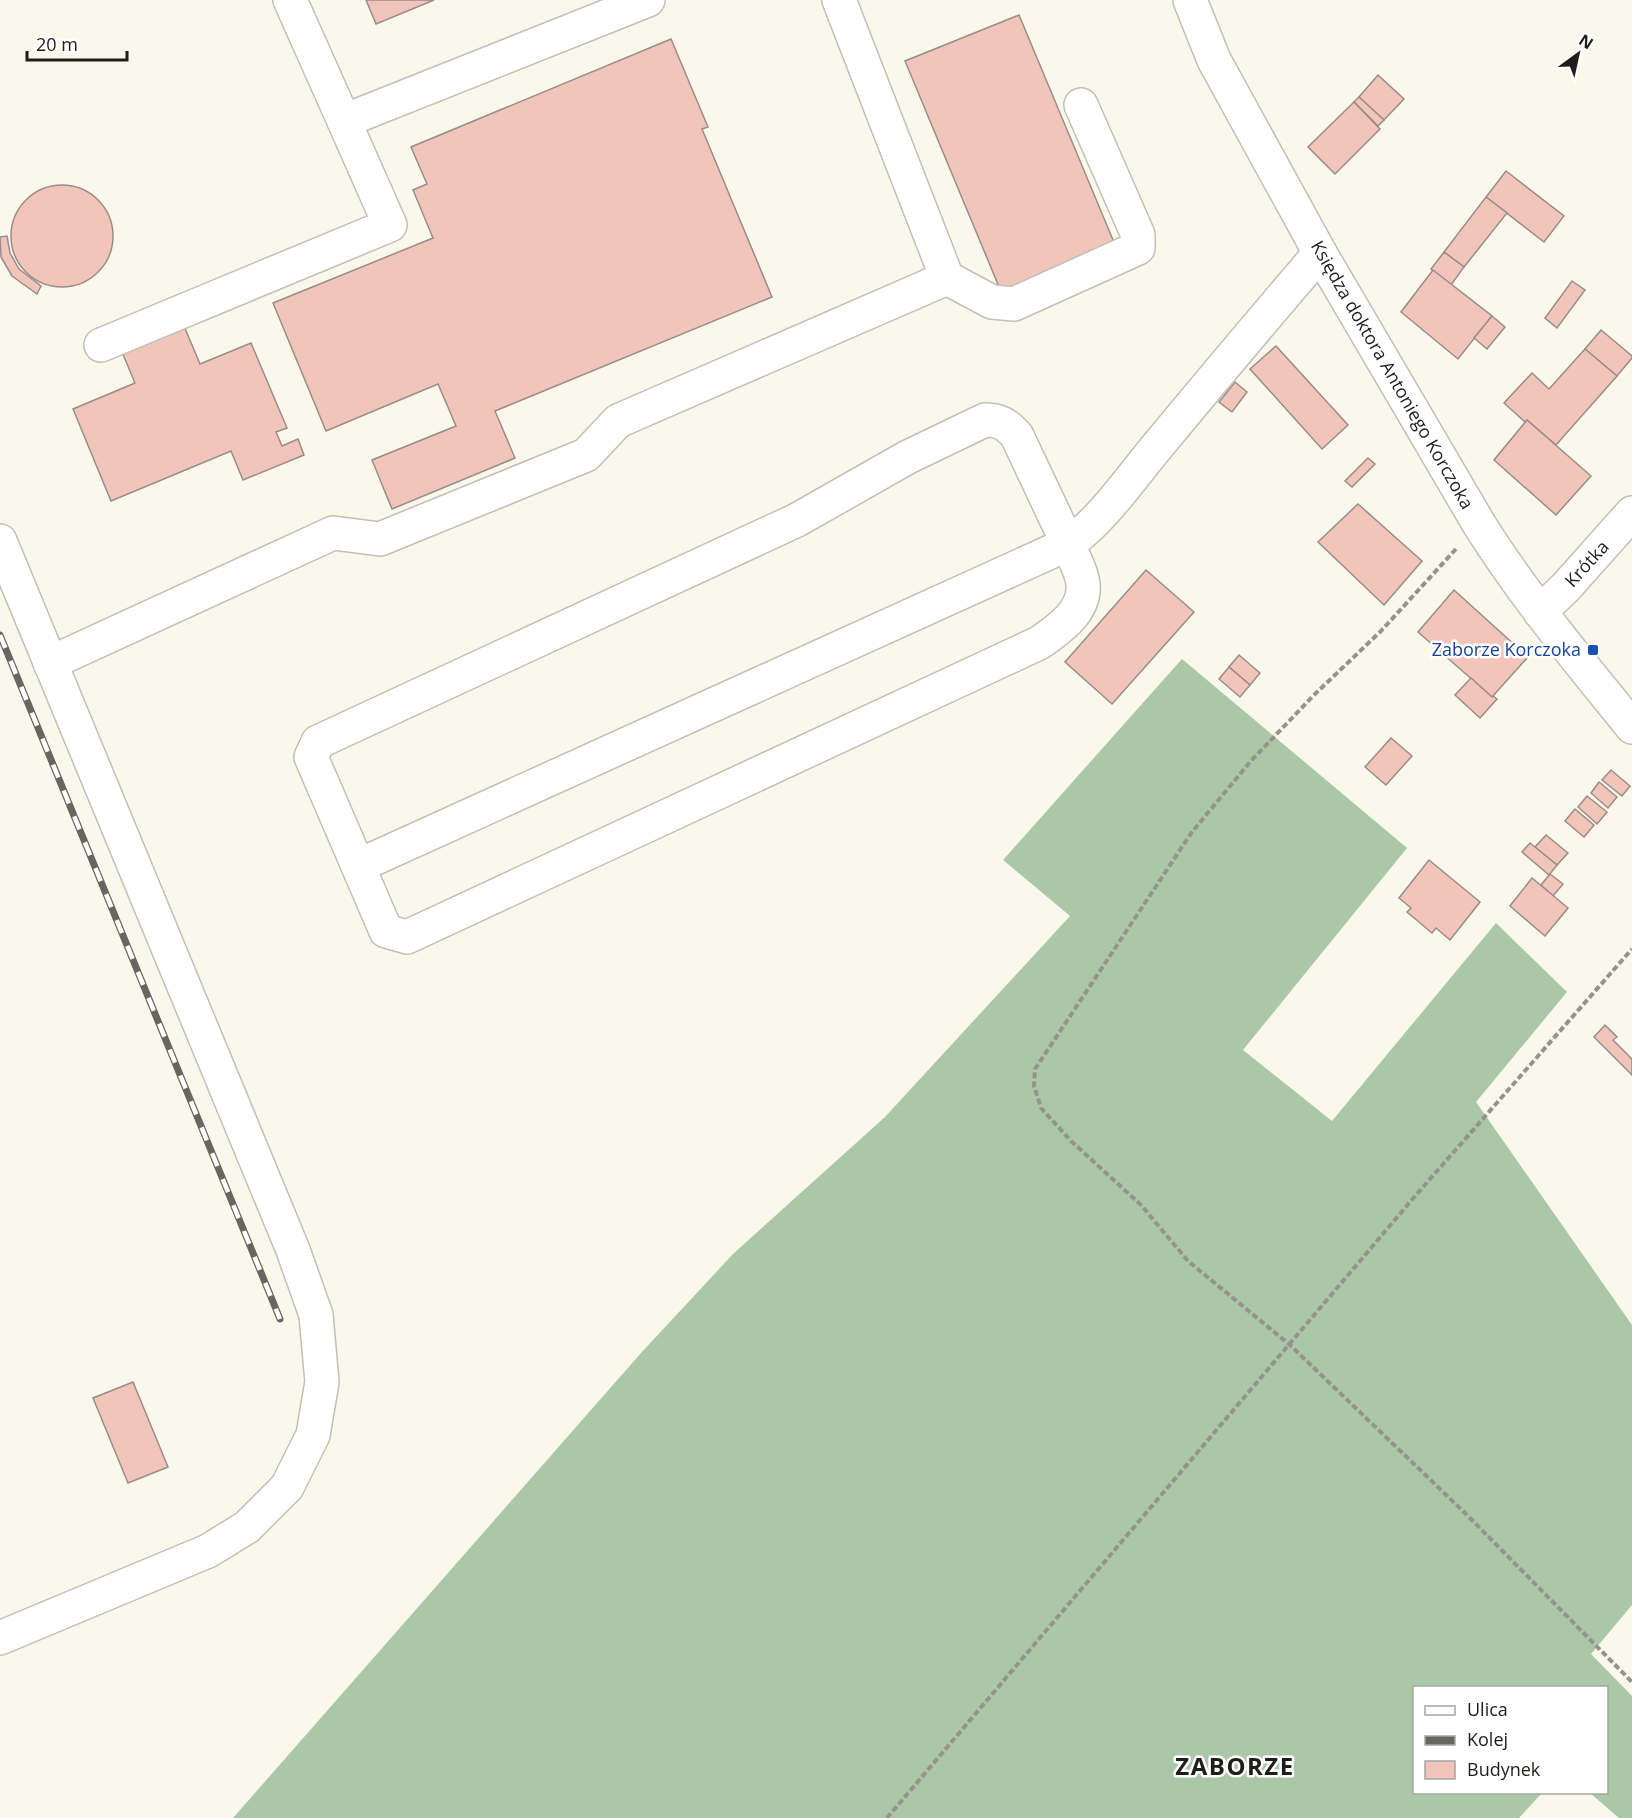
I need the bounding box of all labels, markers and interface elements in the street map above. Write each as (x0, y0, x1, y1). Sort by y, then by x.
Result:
scale bar (27, 24, 128, 62)
north arrow (1548, 24, 1608, 84)
text: N (1575, 29, 1598, 54)
text: 20 m (36, 32, 78, 56)
street label: Księdza doktora Antoniego Korczoka (1306, 236, 1480, 513)
street label: Krótka (1559, 535, 1614, 592)
place label: Zaborze Korczoka (1432, 637, 1581, 661)
marker: Zaborze Korczoka (1586, 643, 1600, 657)
legend (1413, 1686, 1608, 1794)
text: Ulica (1467, 1697, 1508, 1721)
text: Kolej (1467, 1727, 1508, 1751)
district label: ZABORZE (1175, 1749, 1295, 1782)
text: Budynek (1467, 1757, 1541, 1781)

